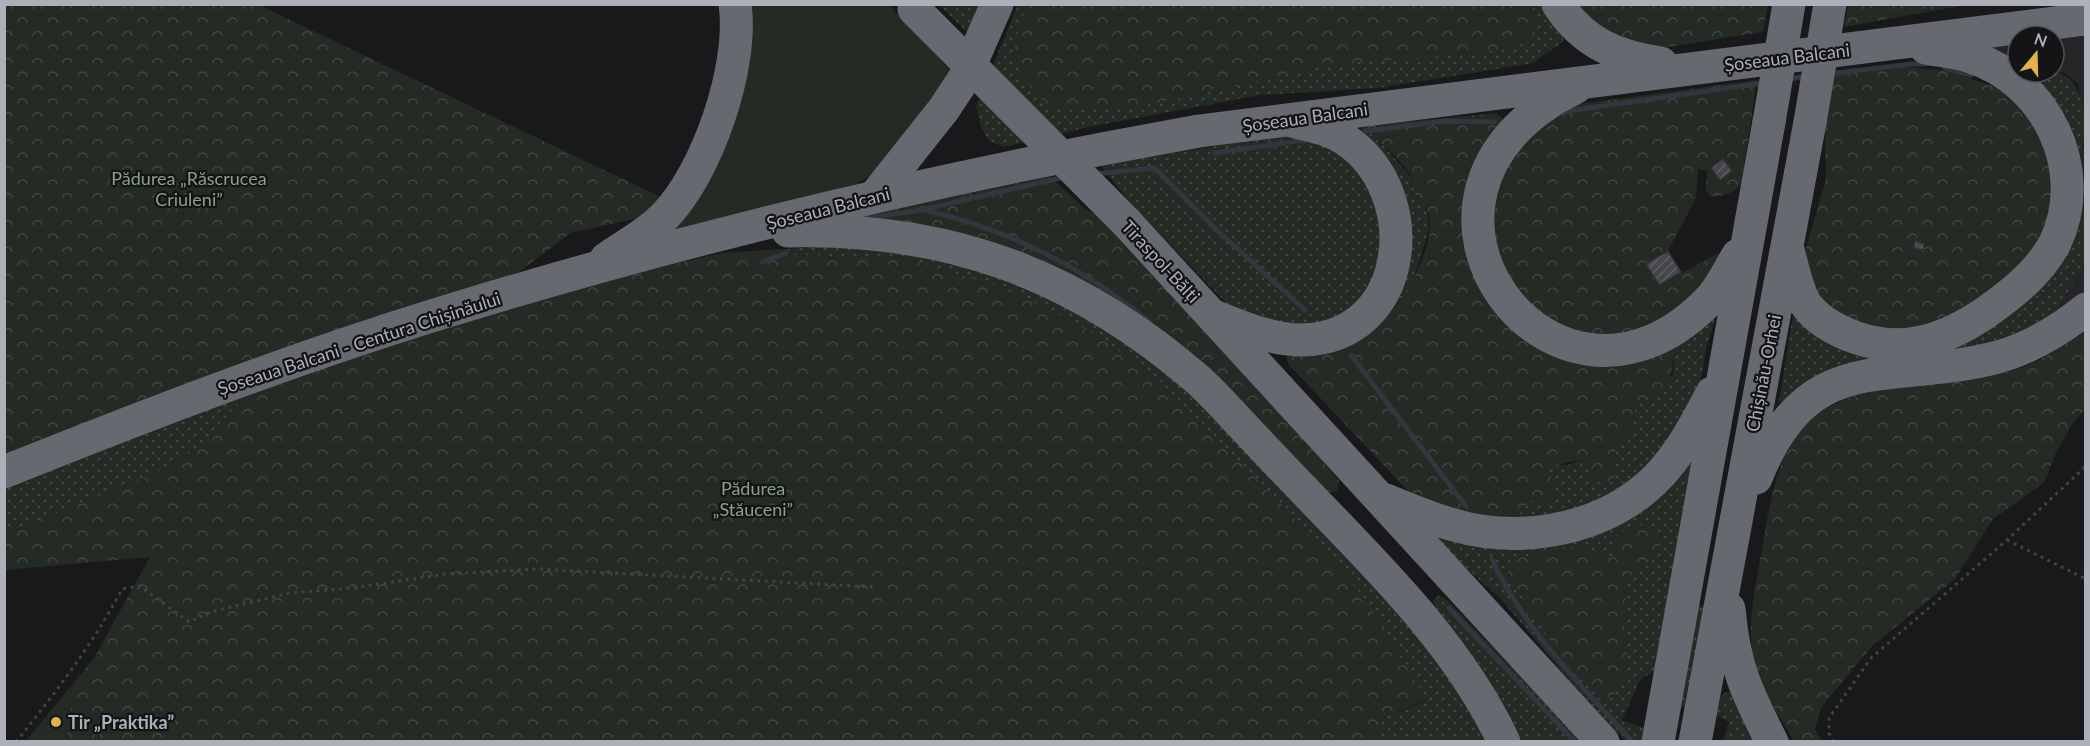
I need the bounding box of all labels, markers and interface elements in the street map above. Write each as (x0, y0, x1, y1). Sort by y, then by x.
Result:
north arrow (2006, 24, 2066, 84)
text: N (2032, 28, 2050, 50)
street label: Șoseaua Balcani (1723, 38, 1851, 76)
street label: Șoseaua Balcani (1241, 97, 1369, 137)
park label: Pădurea „Răscrucea Criuleni” (111, 167, 267, 210)
street label: Șoseaua Balcani (764, 182, 892, 234)
street label: Tiraspol-Bălți (1117, 215, 1205, 307)
street label: Șoseaua Balcani - Centura Chișinăului (215, 287, 503, 399)
street label: Chișinău-Orhei (1741, 313, 1785, 433)
park label: Pădurea „Stăuceni” (713, 477, 793, 520)
place label: Tir „Praktika” (68, 711, 174, 733)
marker: Tir „Praktika” (49, 715, 63, 729)

